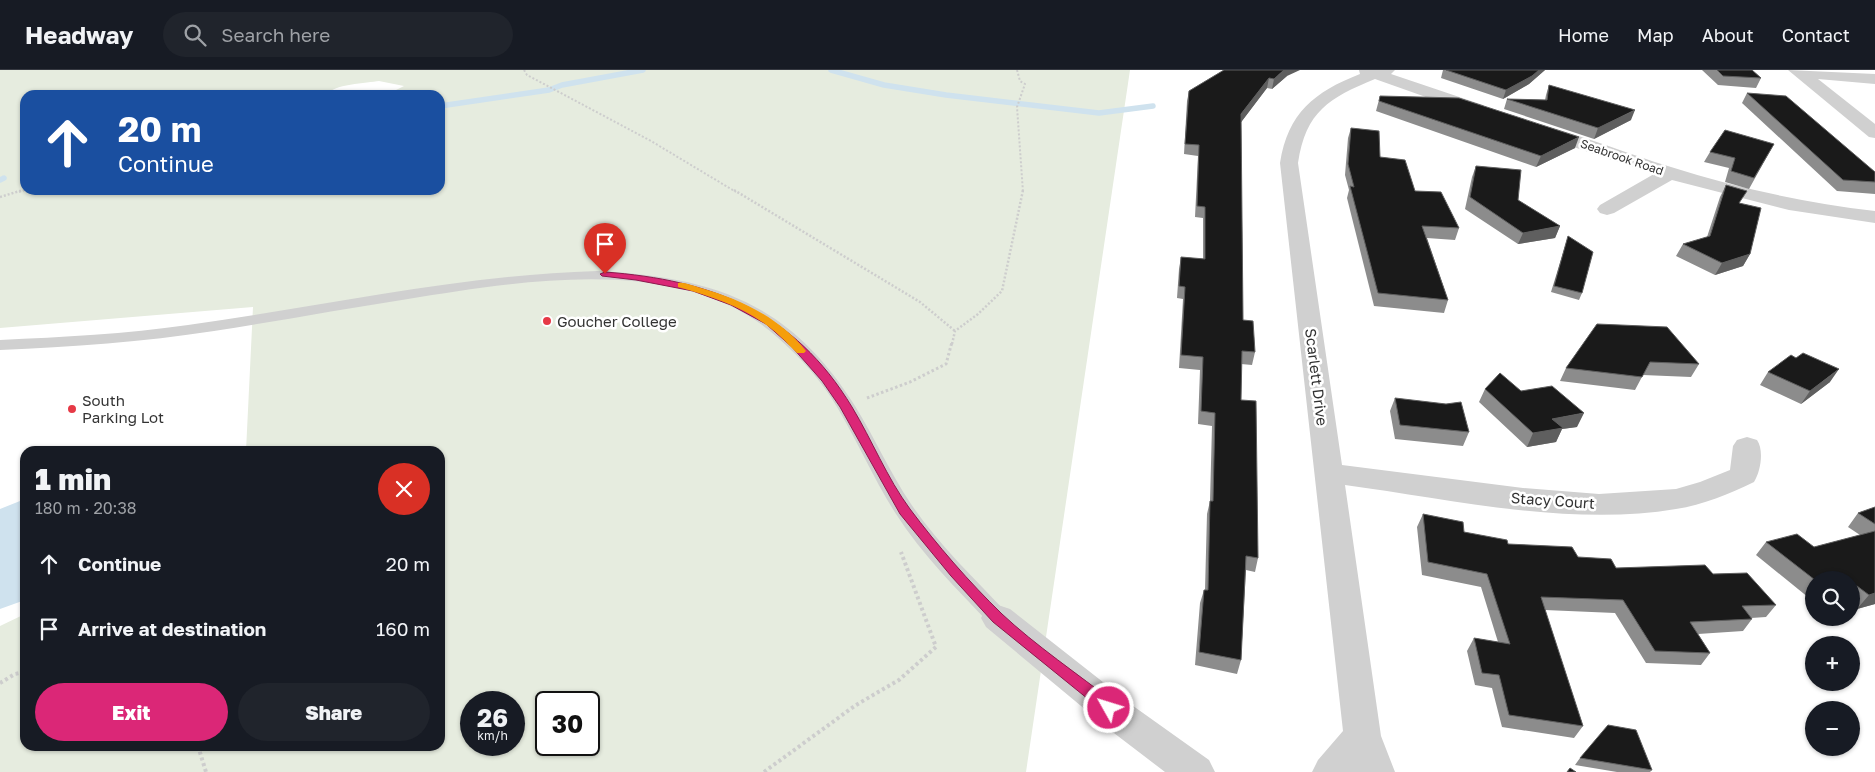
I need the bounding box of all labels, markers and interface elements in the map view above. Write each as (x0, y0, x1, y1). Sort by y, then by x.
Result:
search box (163, 12, 513, 57)
text: Headway (25, 20, 133, 49)
icon: search (181, 21, 209, 49)
text: Search here (221, 23, 330, 46)
text: Home (1558, 24, 1609, 46)
text: Map (1637, 24, 1674, 46)
text: About (1702, 24, 1754, 46)
text: Contact (1782, 24, 1850, 46)
text: 20 m (118, 108, 201, 150)
icon: ahead (35, 110, 100, 175)
street label: Seabrook Road (1578, 136, 1666, 178)
text: Continue (118, 150, 214, 177)
pin (584, 223, 626, 274)
icon: arrive (591, 230, 619, 258)
place label: Goucher College (557, 312, 677, 330)
marker: Goucher College (541, 315, 553, 327)
street label: Scarlett Drive (1302, 327, 1332, 427)
place label: South Parking Lot (82, 391, 164, 426)
marker: South Parking Lot (66, 403, 78, 415)
text: 1 min (35, 461, 111, 497)
button: close (378, 463, 430, 515)
street label: Stacy Court (1510, 488, 1596, 512)
text: 180 m · 20:38 (35, 498, 137, 518)
icon: ahead (35, 550, 63, 578)
text: Continue (78, 552, 161, 575)
text: 20 m (386, 552, 430, 575)
map controls (1805, 571, 1860, 756)
button: search (1805, 571, 1860, 626)
icon: arrive (35, 615, 63, 643)
text: Arrive at destination (78, 617, 266, 640)
text: 160 m (376, 617, 430, 640)
button: + (1805, 636, 1860, 691)
position arrow (1082, 681, 1134, 733)
button: Exit (35, 683, 228, 741)
button: Share (238, 683, 430, 741)
speed limit sign: 30 (535, 691, 600, 756)
button: − (1805, 701, 1860, 756)
text: 26 (477, 702, 508, 733)
text: km/h (477, 728, 508, 743)

